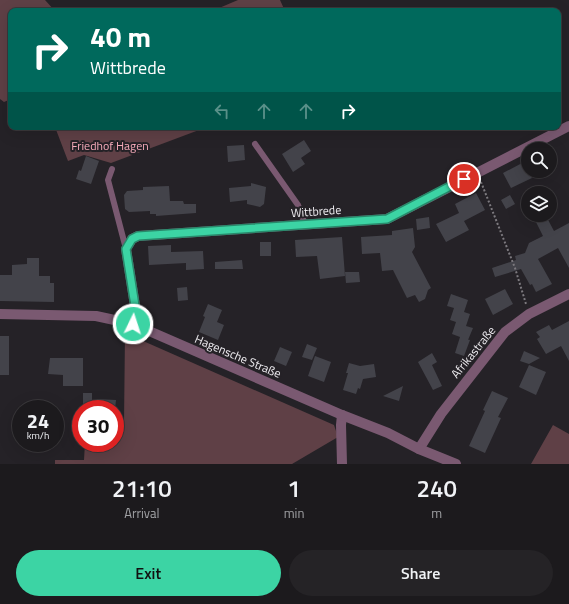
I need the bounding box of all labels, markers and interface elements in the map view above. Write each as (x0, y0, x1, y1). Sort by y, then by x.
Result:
text: 40 m (90, 15, 151, 58)
icon: right (24, 24, 76, 76)
text: Wittbrede (90, 54, 166, 81)
icon: left (211, 100, 233, 122)
icon: ahead (253, 100, 275, 122)
icon: ahead (295, 100, 317, 122)
icon: right (337, 100, 359, 122)
park label: Friedhof Hagen (71, 136, 149, 155)
map controls (521, 142, 557, 222)
button: search (521, 142, 557, 178)
pin (447, 162, 481, 196)
icon: arrive (453, 168, 475, 190)
button: layers (521, 186, 557, 222)
street label: Wittbrede (290, 200, 342, 222)
position arrow (112, 303, 154, 345)
street label: Afrikastraße (446, 322, 500, 382)
street label: Hagensche Straße (192, 329, 284, 383)
speed limit sign: 30 (72, 400, 124, 452)
text: 24 (27, 405, 49, 436)
text: km/h (27, 428, 49, 443)
text: 21:10 (112, 470, 172, 506)
text: 1 (287, 470, 301, 506)
text: 240 (417, 470, 457, 506)
text: Arrival (124, 503, 159, 523)
text: min (284, 503, 304, 523)
text: m (431, 503, 442, 523)
button: Exit (16, 550, 281, 596)
button: Share (289, 550, 553, 596)

